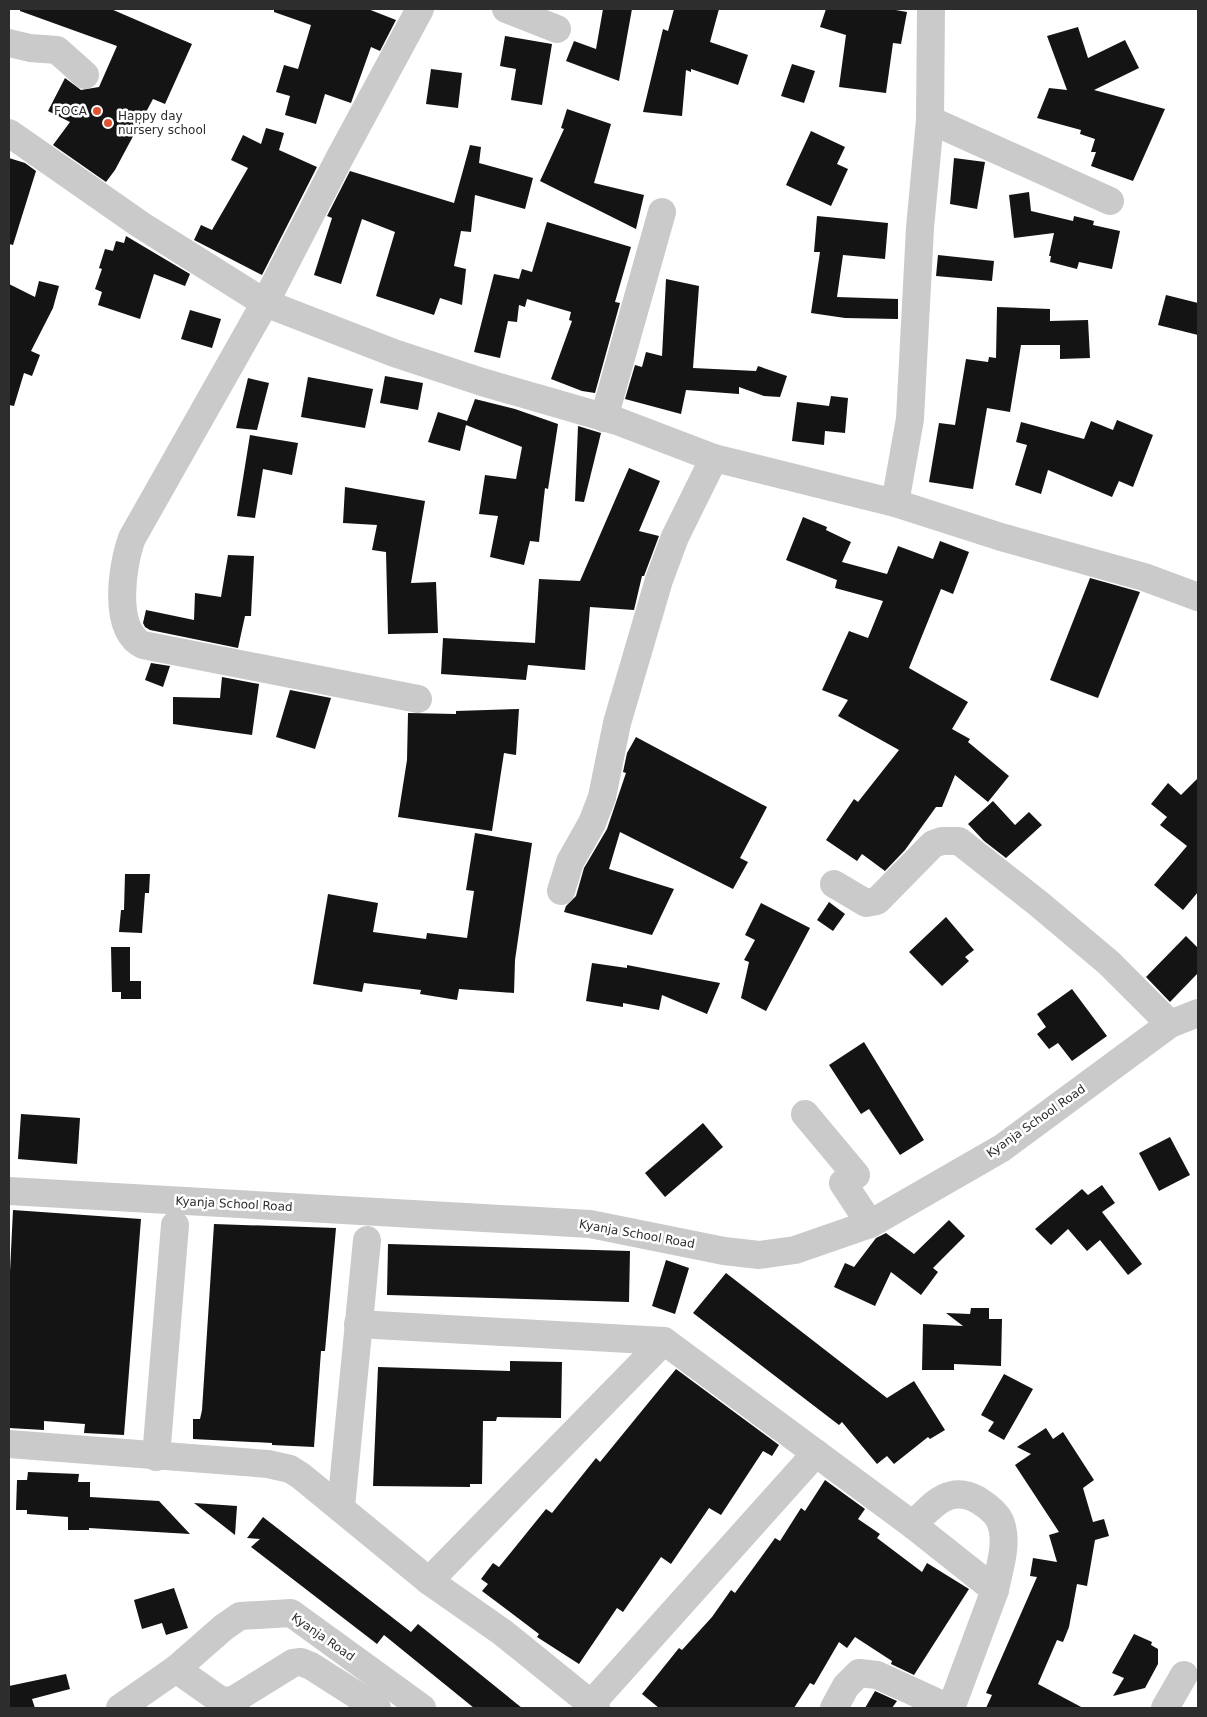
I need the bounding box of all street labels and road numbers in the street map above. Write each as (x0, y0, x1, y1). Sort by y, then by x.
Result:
street label: Kyanja School Road (984, 1082, 1088, 1160)
street label: Kyanja School Road (175, 1194, 293, 1214)
street label: Kyanja School Road (578, 1217, 696, 1251)
street label: Kyanja Road (289, 1610, 357, 1664)

